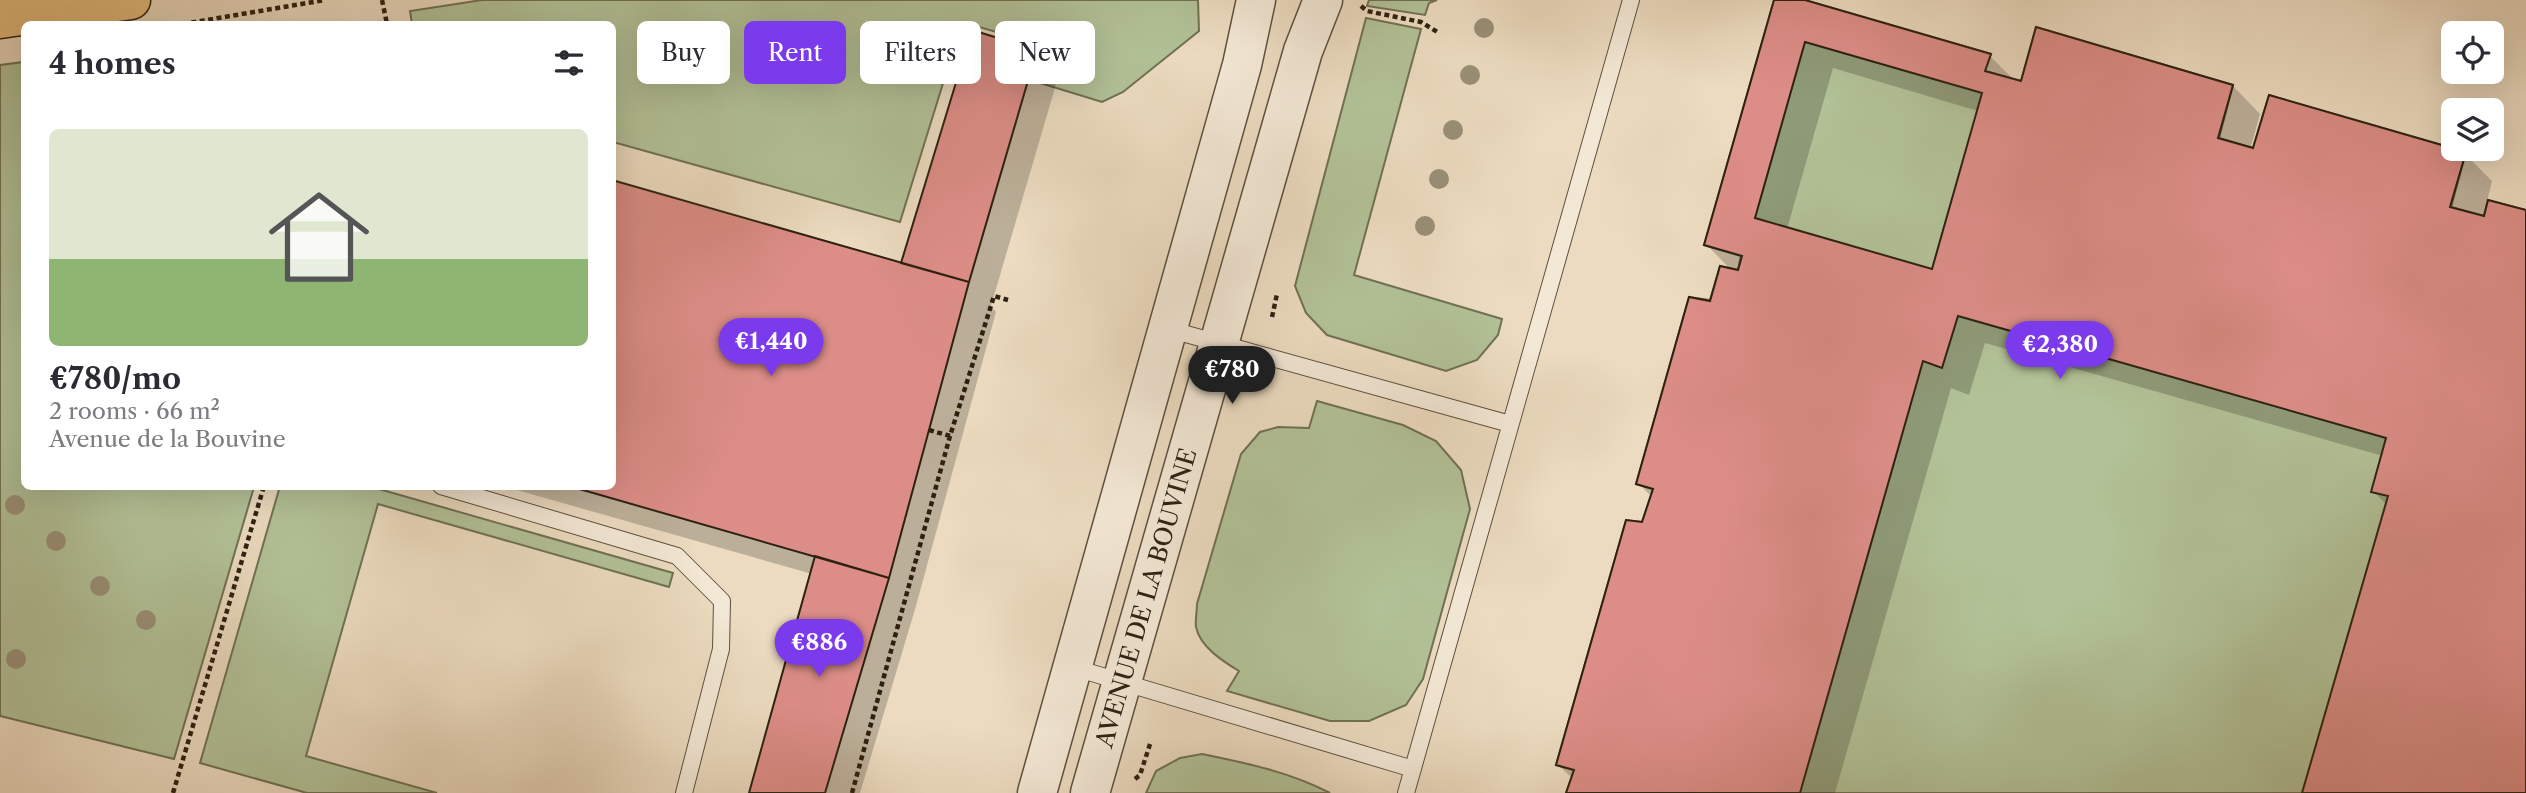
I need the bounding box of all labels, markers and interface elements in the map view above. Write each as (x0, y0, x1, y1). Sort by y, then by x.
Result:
chip: Buy (637, 21, 730, 84)
chip: Rent (744, 21, 846, 84)
chip: Filters (860, 21, 981, 84)
chip: New (995, 21, 1095, 84)
map controls (2441, 21, 2504, 161)
button: locate (2441, 21, 2504, 84)
icon: filters (550, 44, 588, 82)
text: 4 homes (49, 45, 176, 82)
button: layers (2441, 98, 2504, 161)
icon: home (256, 174, 382, 300)
pin: €1,440 (714, 318, 828, 378)
pin: €2,380 (2003, 322, 2117, 381)
text: €1,440 (734, 327, 808, 355)
text: €2,380 (2022, 330, 2098, 358)
pin: €780 (1191, 346, 1273, 406)
text: €780 (1204, 355, 1260, 383)
text: €780/mo (49, 360, 181, 397)
text: 2 rooms · 66 m² (49, 397, 220, 425)
text: Avenue de la Bouvine (49, 425, 286, 453)
street label: AVENUE DE LA BOUVINE (1089, 445, 1203, 752)
pin: €886 (778, 620, 860, 679)
text: €886 (791, 628, 847, 656)

